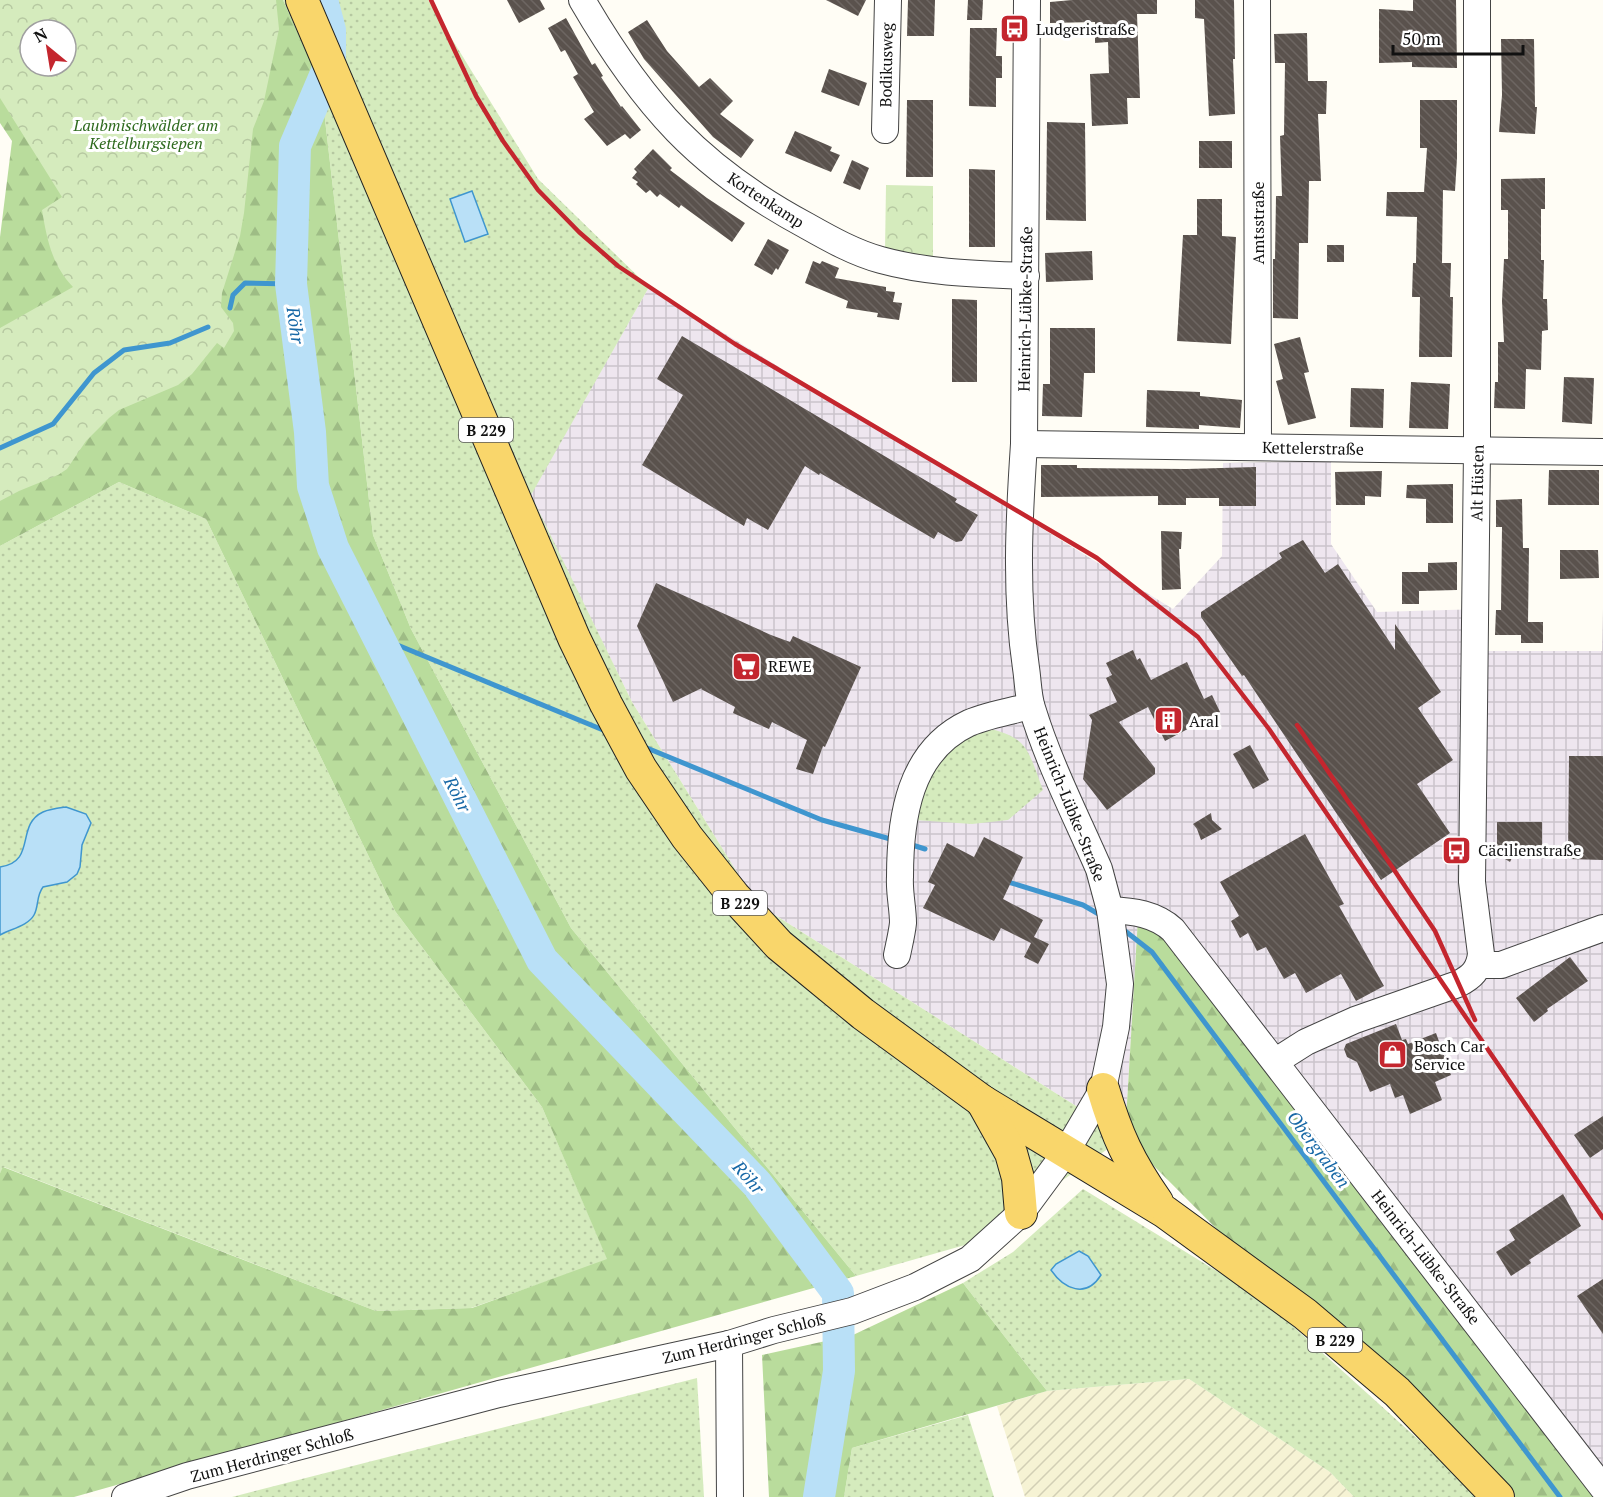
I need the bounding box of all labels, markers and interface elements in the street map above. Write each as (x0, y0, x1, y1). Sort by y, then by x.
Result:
bus stop icon: Ludgeristraße (999, 13, 1031, 45)
north arrow (18, 18, 78, 78)
place label: Ludgeristraße (1036, 18, 1136, 40)
scale bar (1393, 18, 1524, 56)
text: N (30, 22, 51, 48)
street label: Bodikusweg (874, 22, 898, 108)
text: 50 m (1402, 26, 1442, 50)
park label: Laubmischwälder am Kettelburgsiepen (73, 114, 218, 154)
street label: Kortenkamp (723, 167, 809, 233)
street label: Amtsstraße (1247, 182, 1269, 264)
street label: Heinrich-Lübke-Straße (1013, 226, 1037, 392)
water label: Röhr (281, 304, 311, 346)
road number: B 229 (459, 418, 513, 442)
street label: Kettelerstraße (1262, 436, 1364, 460)
street label: Alt Hüsten (1465, 444, 1489, 522)
supermarket icon: REWE (731, 650, 763, 682)
place label: REWE (768, 655, 812, 677)
building icon: Aral (1152, 705, 1184, 737)
place label: Aral (1189, 710, 1219, 732)
street label: Heinrich-Lübke-Straße (1029, 723, 1111, 885)
water label: Röhr (438, 771, 478, 817)
bus stop icon: Cäcilienstraße (1441, 834, 1473, 866)
place label: Cäcilienstraße (1478, 839, 1581, 861)
road number: B 229 (713, 891, 767, 915)
place label: Bosch Car Service (1414, 1035, 1486, 1075)
shop icon: Bosch Car Service (1377, 1039, 1409, 1071)
water label: Obergraben (1282, 1106, 1356, 1192)
water label: Röhr (727, 1154, 771, 1200)
street label: Heinrich-Lübke-Straße (1366, 1185, 1486, 1329)
street label: Zum Herdringer Schloß (660, 1307, 828, 1369)
road number: B 229 (1308, 1328, 1362, 1352)
street label: Zum Herdringer Schloß (188, 1423, 356, 1487)

